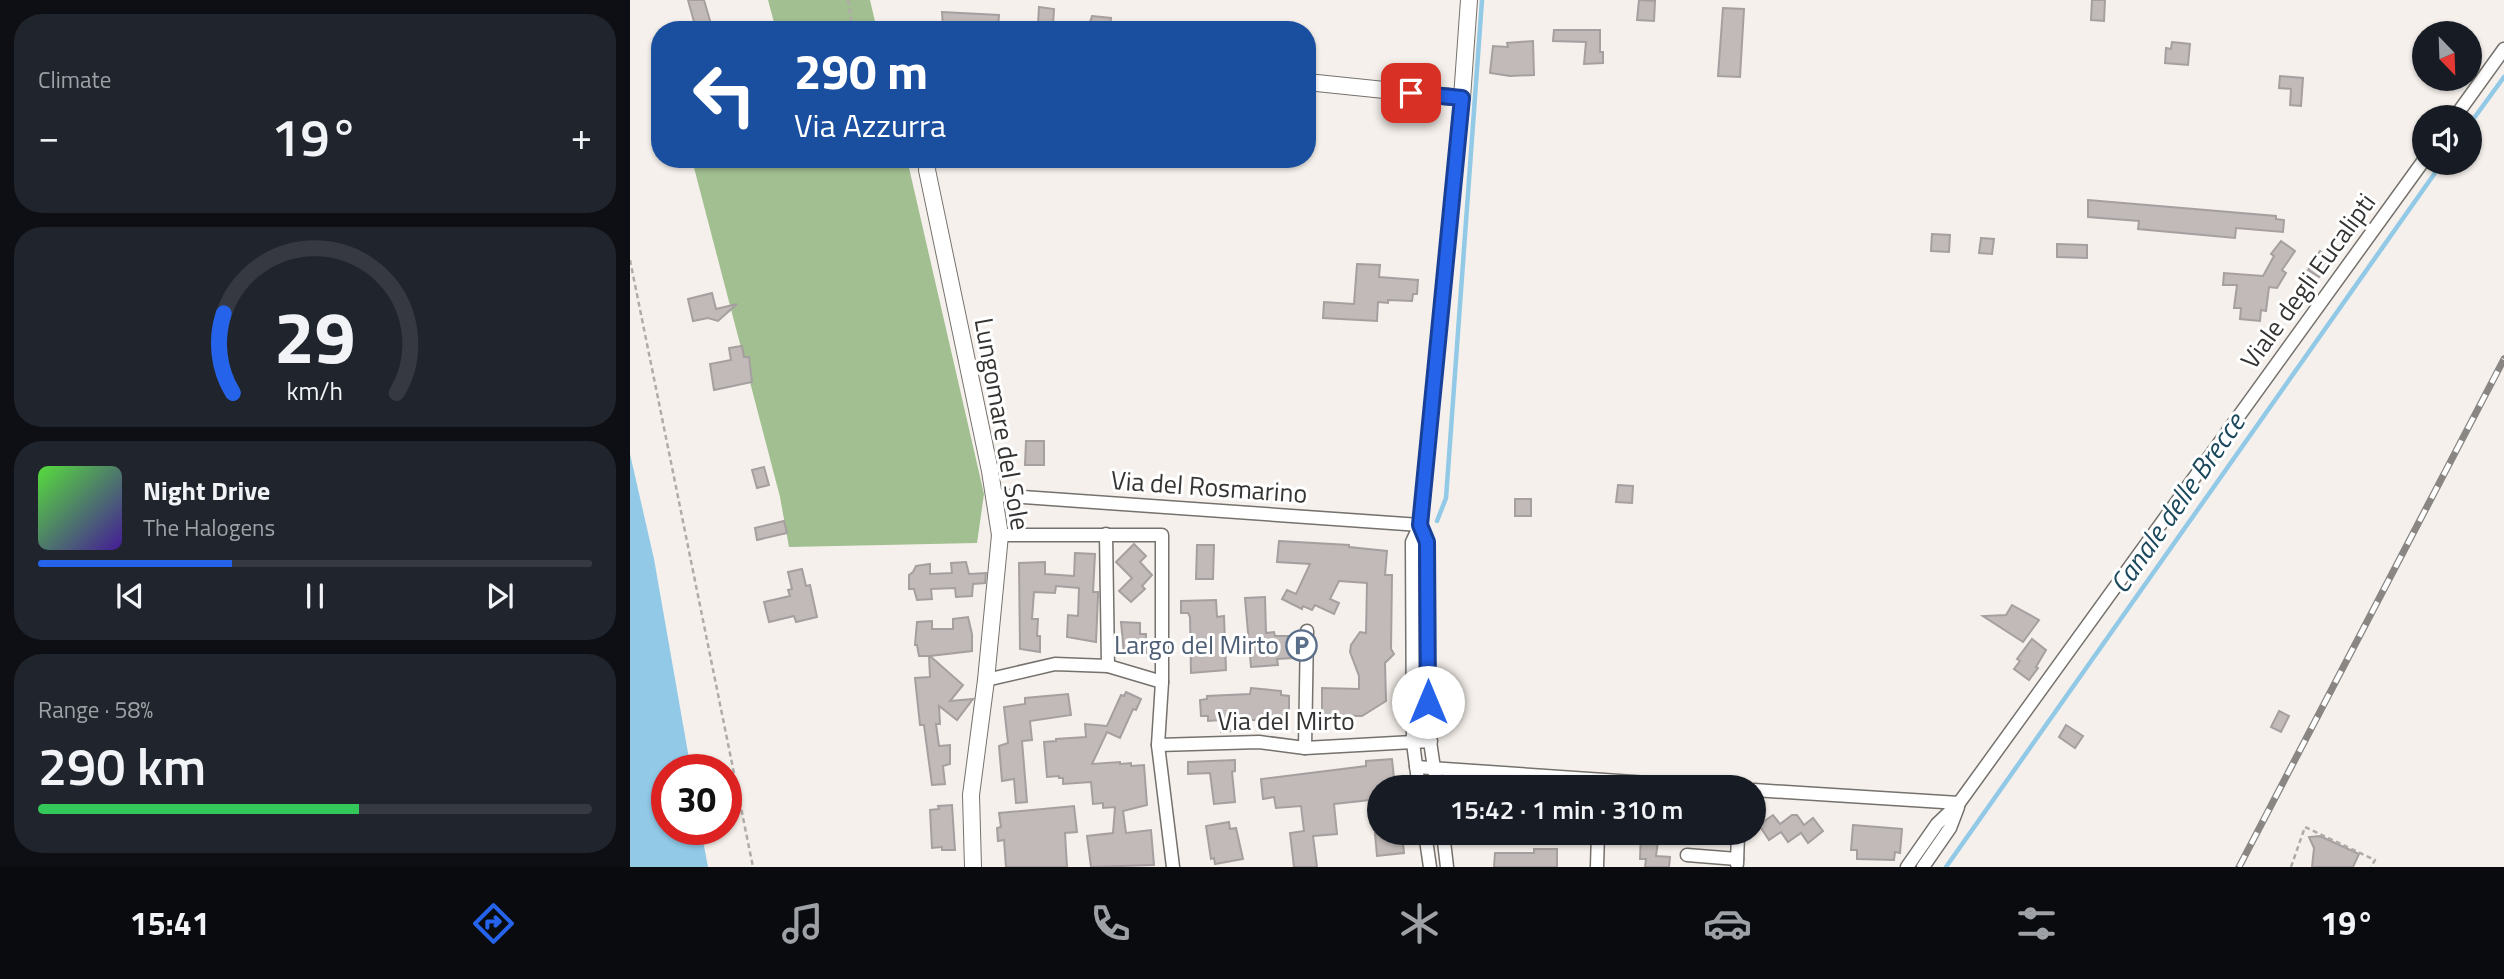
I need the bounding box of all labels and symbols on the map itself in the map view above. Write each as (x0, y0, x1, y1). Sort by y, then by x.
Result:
north arrow (2412, 21, 2482, 91)
pin (1381, 63, 1441, 123)
street label: Viale degli Eucalipti (2230, 185, 2385, 377)
street label: Lungomare del Sole (965, 315, 1040, 533)
water label: Canale delle Brecce (2098, 402, 2256, 602)
street label: Via del Rosmarino (1109, 460, 1309, 513)
place label: Largo del Mirto (1114, 625, 1279, 664)
parking icon: Largo del Mirto (1285, 628, 1319, 662)
position arrow (1391, 665, 1465, 739)
street label: Via del Mirto (1217, 701, 1355, 740)
speed limit sign: 30 (651, 754, 742, 845)

